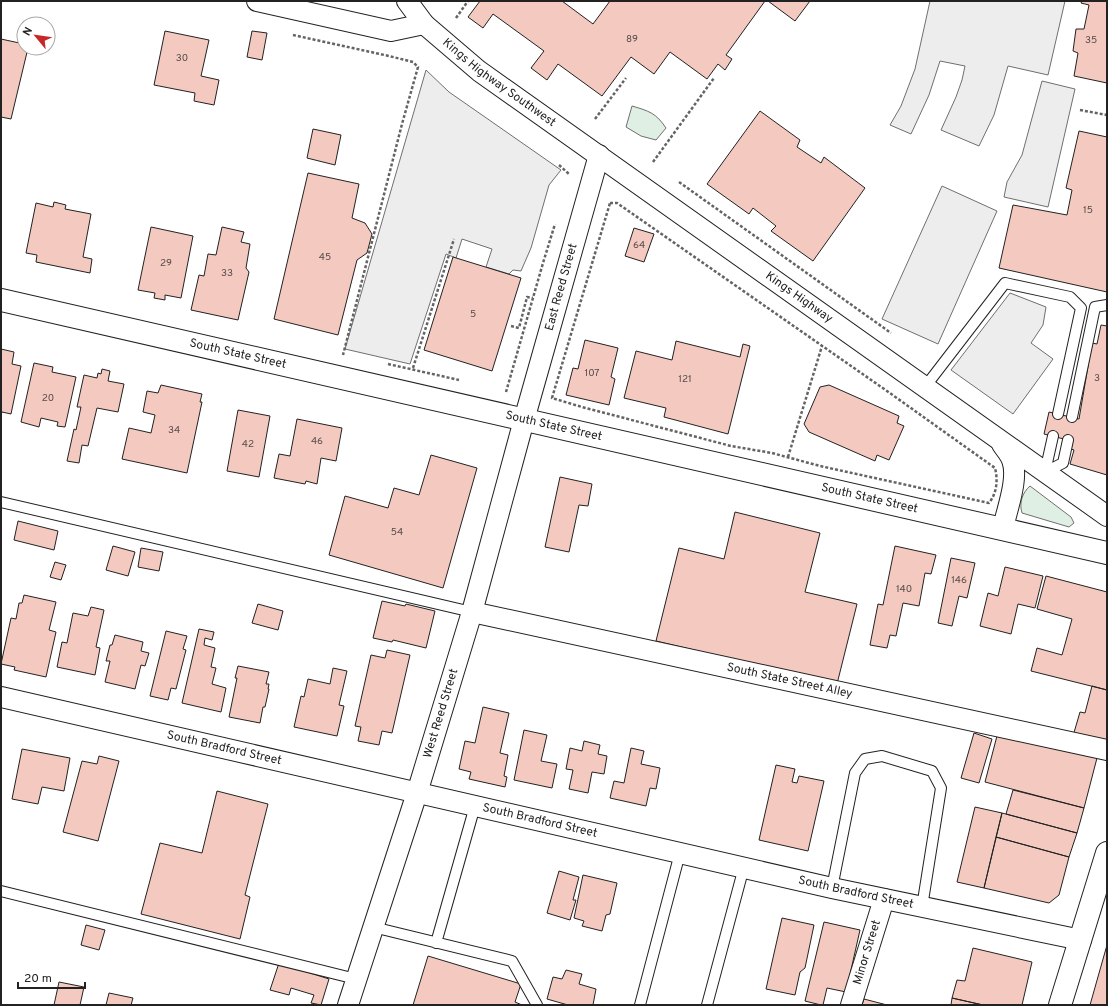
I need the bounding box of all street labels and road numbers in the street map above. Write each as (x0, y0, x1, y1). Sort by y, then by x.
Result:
street label: Kings Highway Southwest (439, 35, 559, 131)
street label: East Reed Street (542, 242, 582, 333)
street label: Kings Highway (762, 268, 836, 327)
street label: South State Street (188, 335, 288, 373)
street label: South State Street (504, 408, 604, 445)
street label: South State Street (820, 480, 920, 518)
street label: South State Street Alley (725, 660, 854, 702)
street label: West Reed Street (420, 667, 462, 760)
street label: South Bradford Street (165, 727, 283, 769)
street label: South Bradford Street (481, 800, 599, 842)
street label: South Bradford Street (797, 873, 915, 913)
street label: Minor Street (850, 918, 885, 987)

